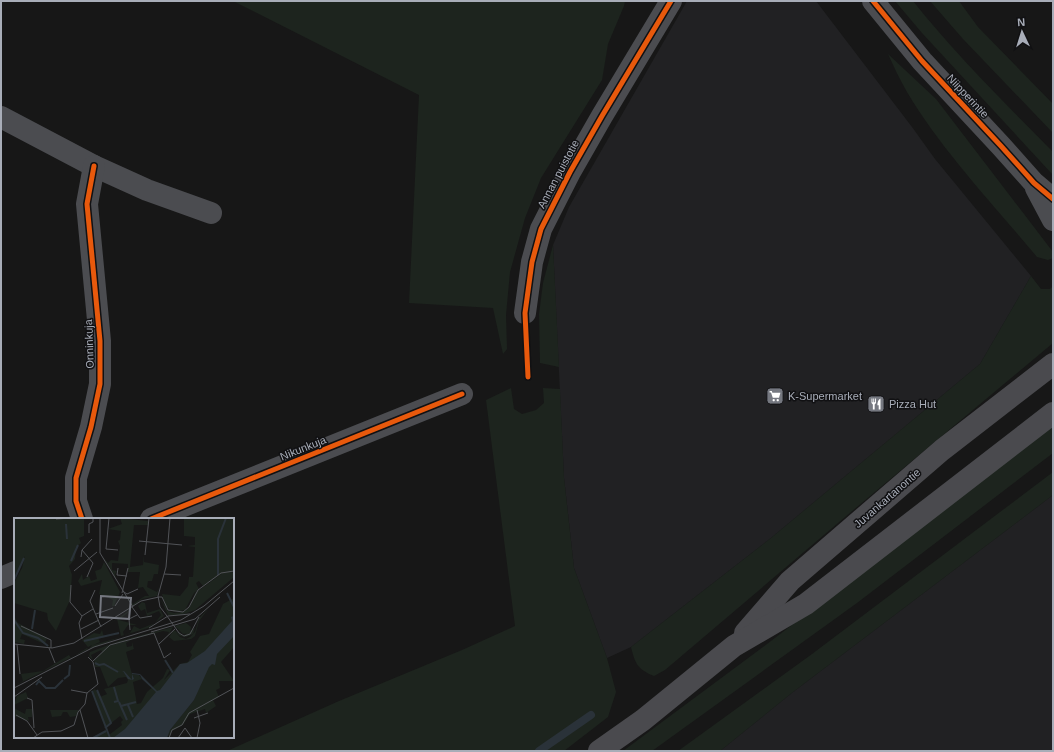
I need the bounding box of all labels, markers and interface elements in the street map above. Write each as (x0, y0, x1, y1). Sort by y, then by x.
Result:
north arrow (1002, 12, 1042, 52)
text: N (1017, 16, 1026, 28)
street label: Niipperintie (945, 72, 991, 120)
street label: Annan puistotie (535, 138, 581, 210)
street label: Onninkuja (82, 318, 96, 369)
supermarket icon: K-Supermarket (765, 386, 785, 406)
place label: K-Supermarket (788, 390, 862, 402)
restaurant icon: Pizza Hut (866, 394, 886, 414)
place label: Pizza Hut (889, 398, 936, 410)
street label: Nikunkuja (278, 433, 328, 463)
street label: Juvankartanontie (851, 466, 923, 530)
inset map (14, 518, 234, 738)

